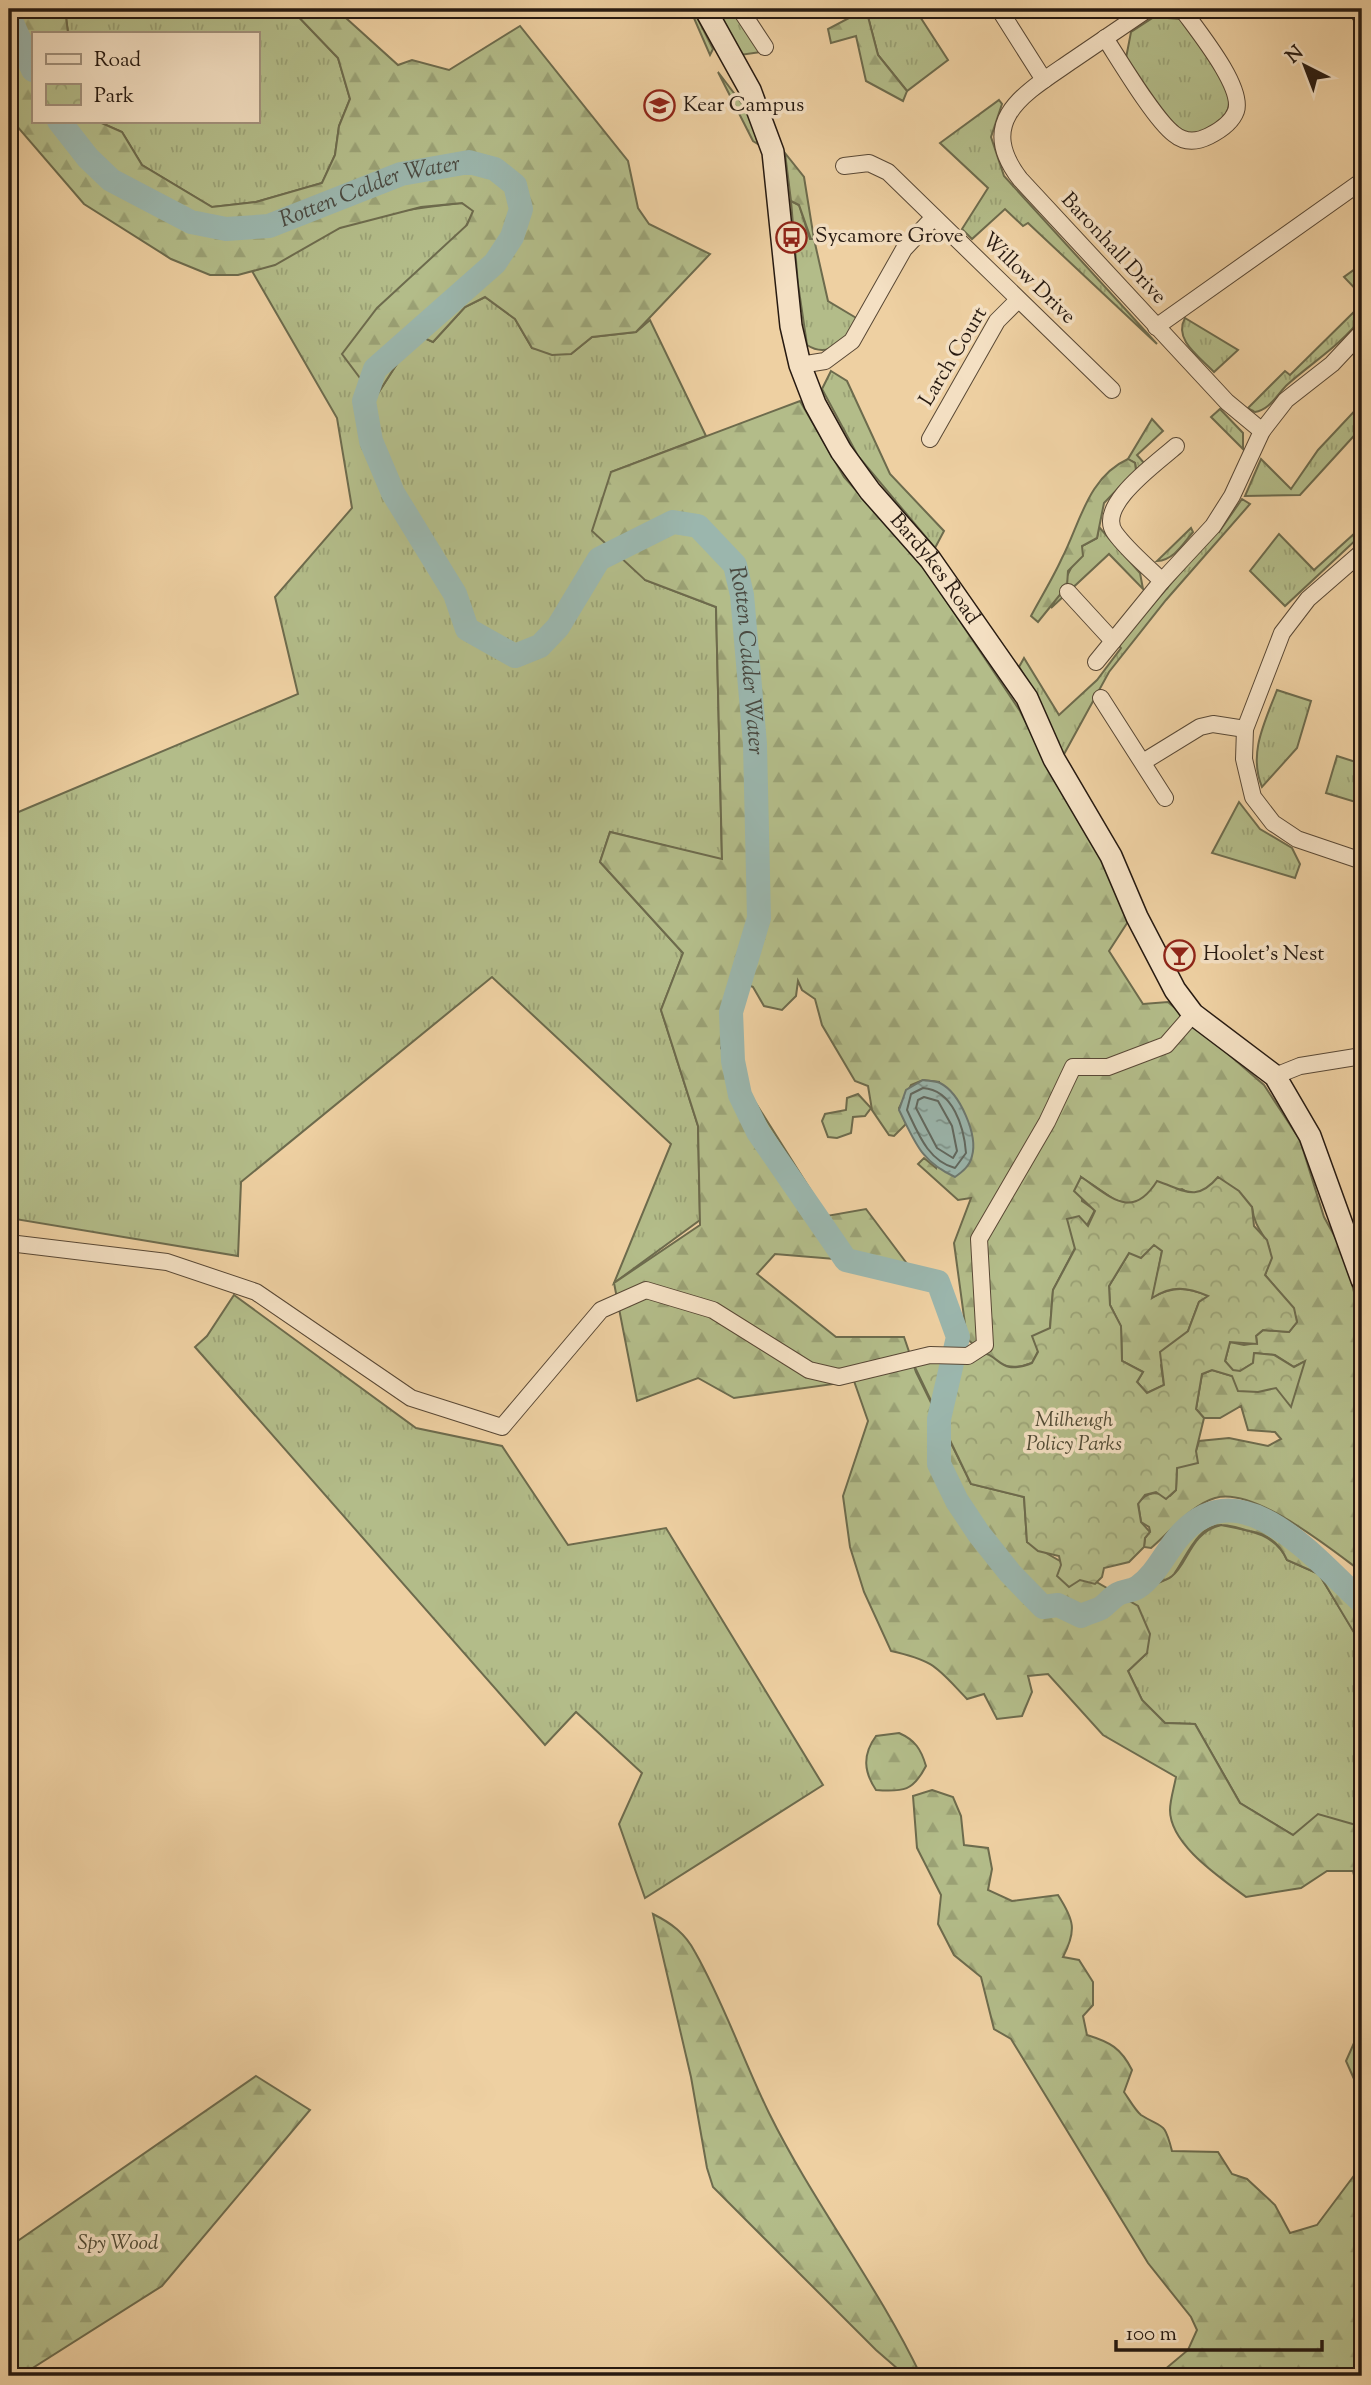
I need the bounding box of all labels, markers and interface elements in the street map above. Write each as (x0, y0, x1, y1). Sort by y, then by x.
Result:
legend (32, 32, 259, 122)
north arrow (1270, 32, 1340, 102)
text: N (1281, 40, 1310, 70)
text: Road (94, 46, 141, 76)
text: Park (94, 82, 135, 112)
school or university icon: Kear Campus (643, 89, 677, 123)
place label: Kear Campus (683, 91, 804, 121)
water label: Rotten Calder Water (274, 147, 463, 237)
street label: Baronhall Drive (1053, 186, 1173, 312)
bus stop icon: Sycamore Grove (775, 220, 809, 254)
place label: Sycamore Grove (815, 222, 964, 252)
street label: Willow Drive (974, 226, 1082, 332)
street label: Larch Court (913, 302, 995, 412)
street label: Bardykes Road (882, 507, 987, 631)
water label: Rotten Calder Water (719, 563, 772, 755)
bar icon: Hoolet's Nest (1163, 938, 1197, 972)
place label: Hoolet's Nest (1203, 940, 1324, 970)
park label: Milheugh Policy Parks (1026, 1406, 1122, 1460)
park label: Spy Wood (78, 2229, 159, 2259)
scale bar (1116, 2308, 1322, 2352)
text: 100 m (1126, 2320, 1177, 2350)

